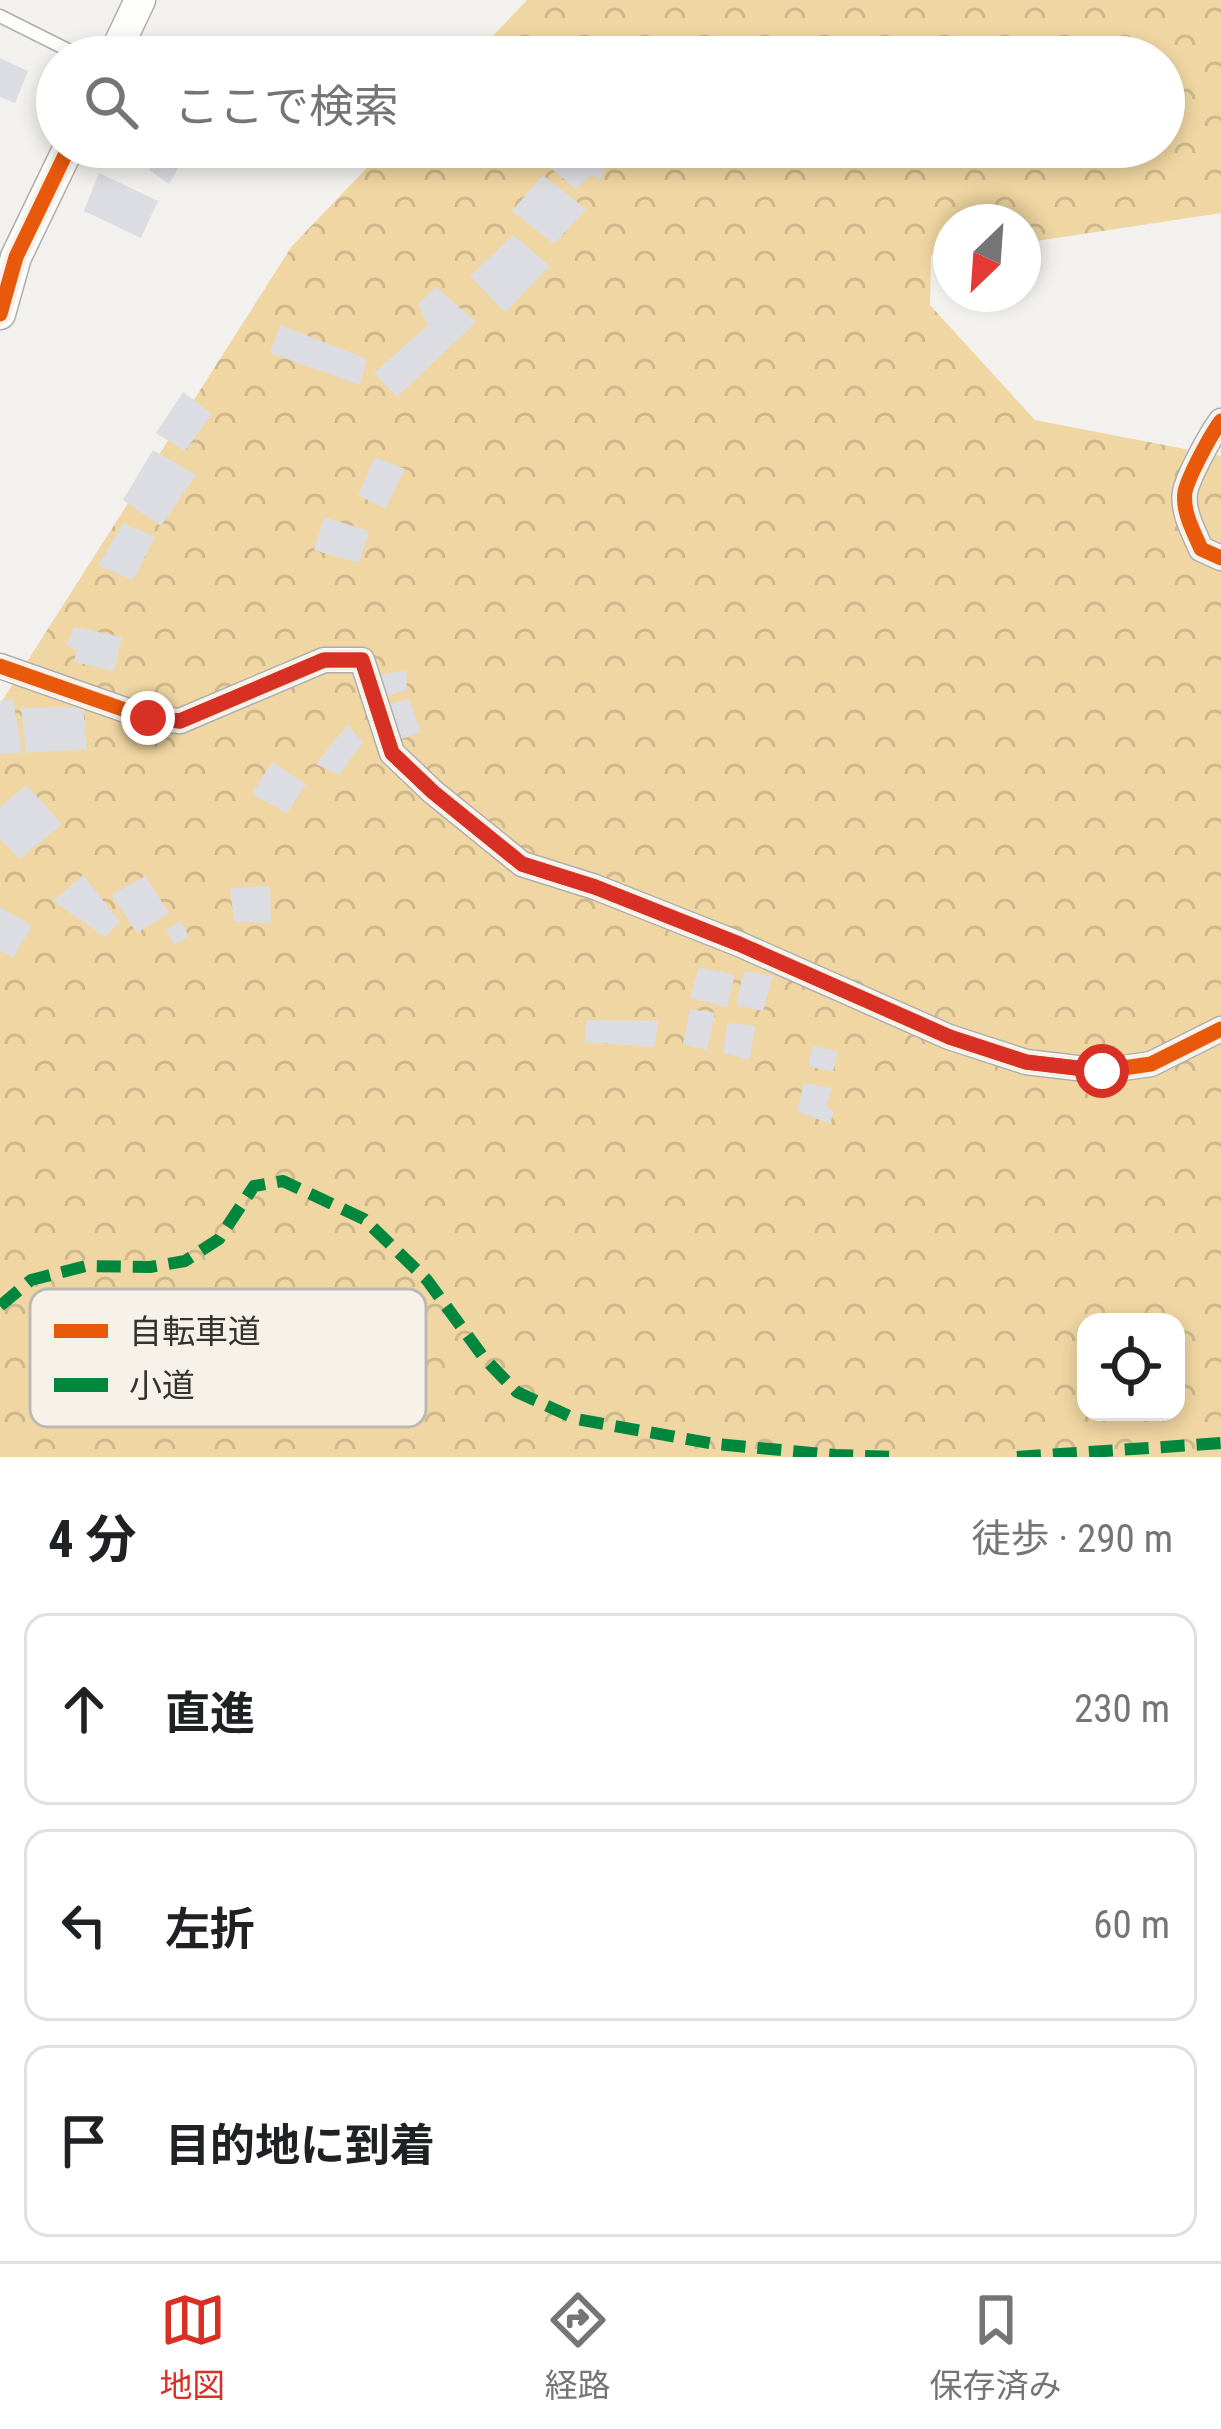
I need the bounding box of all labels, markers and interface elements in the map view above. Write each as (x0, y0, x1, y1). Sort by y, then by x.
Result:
search box (36, 36, 1185, 168)
icon: search (78, 69, 144, 135)
text: ここで検索 (174, 80, 399, 133)
north arrow (933, 204, 1041, 312)
route end (121, 691, 175, 745)
route start (1075, 1044, 1129, 1098)
legend (30, 1289, 426, 1427)
text: 自転車道 (129, 1312, 261, 1351)
map controls (1077, 1313, 1185, 1421)
button: locate (1077, 1313, 1185, 1421)
text: 小道 (129, 1366, 195, 1405)
text: 4 分 (48, 1510, 137, 1569)
text: 徒歩 · 290 m (972, 1516, 1173, 1562)
icon: ahead (51, 1676, 117, 1742)
text: 230 m (1074, 1686, 1170, 1732)
text: 直進 (165, 1687, 255, 1740)
icon: left (51, 1892, 117, 1958)
text: 60 m (1093, 1902, 1170, 1948)
text: 左折 (165, 1903, 255, 1956)
icon: arrive (51, 2108, 117, 2174)
text: 目的地に到着 (165, 2119, 435, 2172)
tab: 地図 (160, 2287, 226, 2407)
tab: 経路 (545, 2287, 611, 2407)
tab: 保存済み (930, 2287, 1062, 2407)

